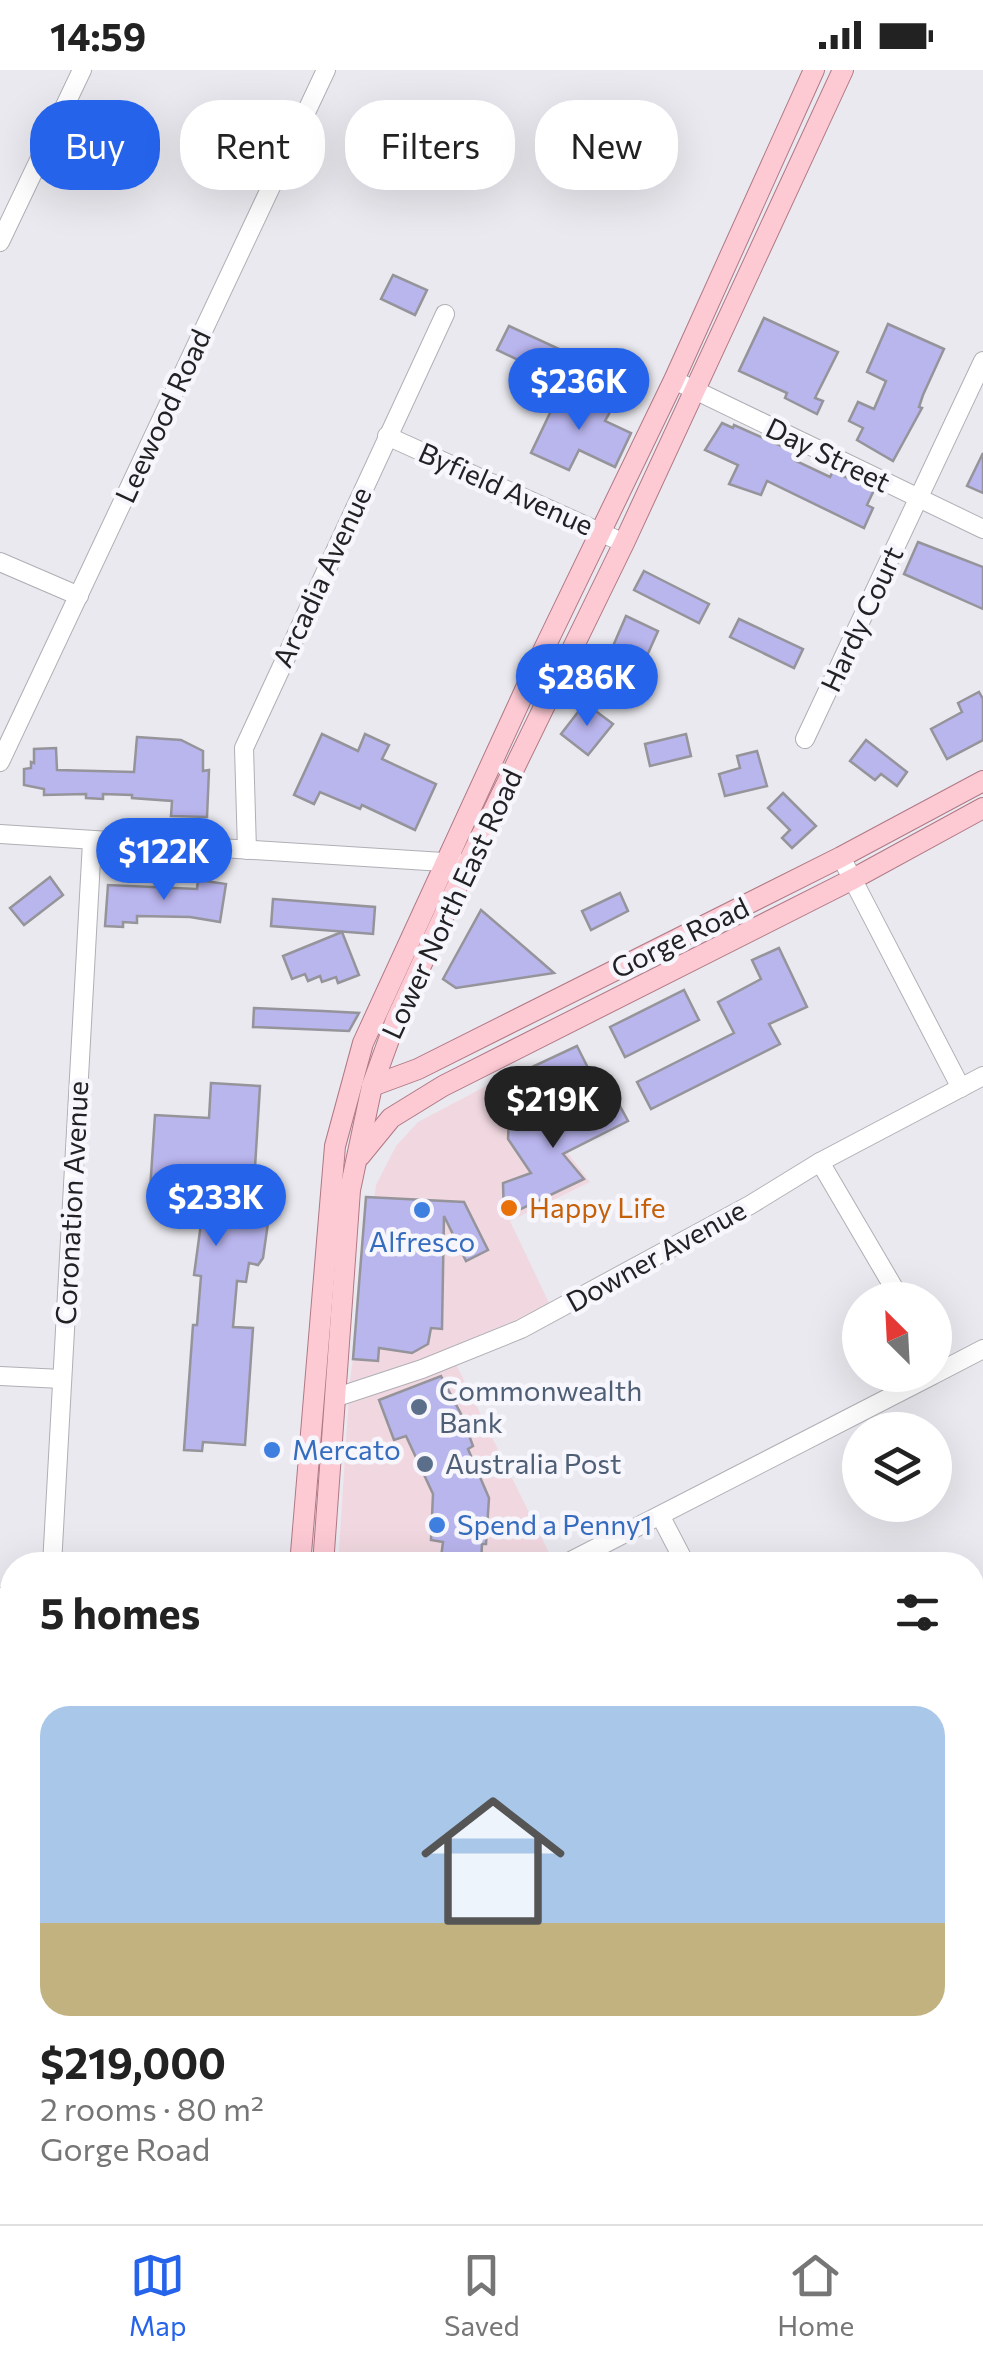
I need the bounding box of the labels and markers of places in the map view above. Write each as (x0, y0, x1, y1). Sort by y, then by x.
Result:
pin: $236K (509, 348, 649, 433)
pin: $286K (517, 644, 657, 729)
pin: $122K (94, 818, 234, 903)
pin: $219K (483, 1066, 623, 1151)
pin: $233K (146, 1164, 286, 1249)
place label: Happy Life (529, 1190, 666, 1224)
marker: Happy Life (498, 1197, 520, 1219)
marker: Alfresco (411, 1199, 433, 1221)
place label: Alfresco (369, 1224, 475, 1258)
place label: Commonwealth Bank (439, 1373, 642, 1439)
marker: Commonwealth Bank (408, 1396, 430, 1418)
place label: Mercato (292, 1432, 401, 1466)
marker: Mercato (261, 1439, 283, 1461)
place label: Australia Post (445, 1446, 621, 1480)
marker: Australia Post (414, 1453, 436, 1475)
place label: Spend a Penny1 (457, 1507, 652, 1541)
marker: Spend a Penny1 (426, 1514, 448, 1536)

